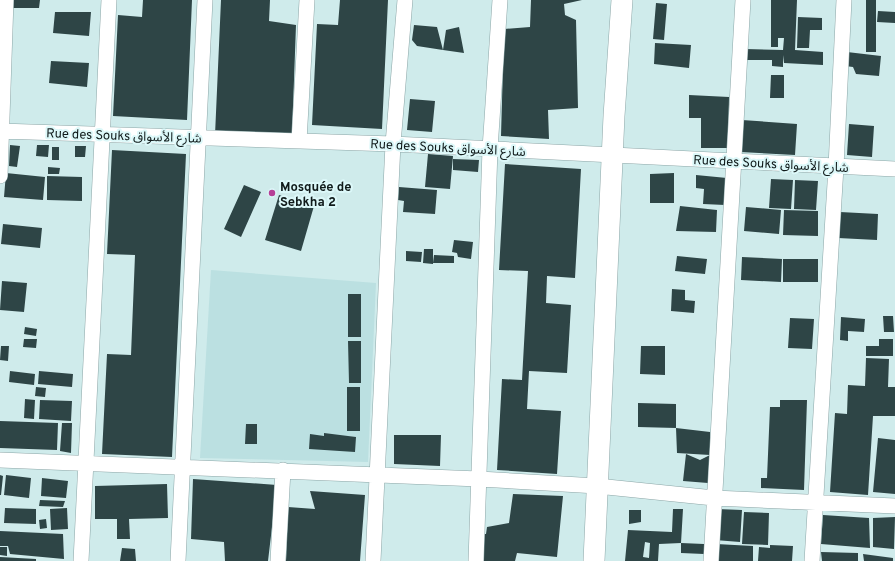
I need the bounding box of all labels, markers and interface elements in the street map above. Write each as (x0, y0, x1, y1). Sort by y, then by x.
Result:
street label: Rue des Souks شارع الأسواق (46, 126, 202, 149)
street label: Rue des Souks شارع الأسواق (370, 136, 526, 162)
street label: Rue des Souks شارع الأسواق (693, 152, 849, 178)
place label: Mosquée de Sebkha 2 (280, 180, 352, 211)
marker: Mosquée de Sebkha 2 (267, 188, 277, 198)

